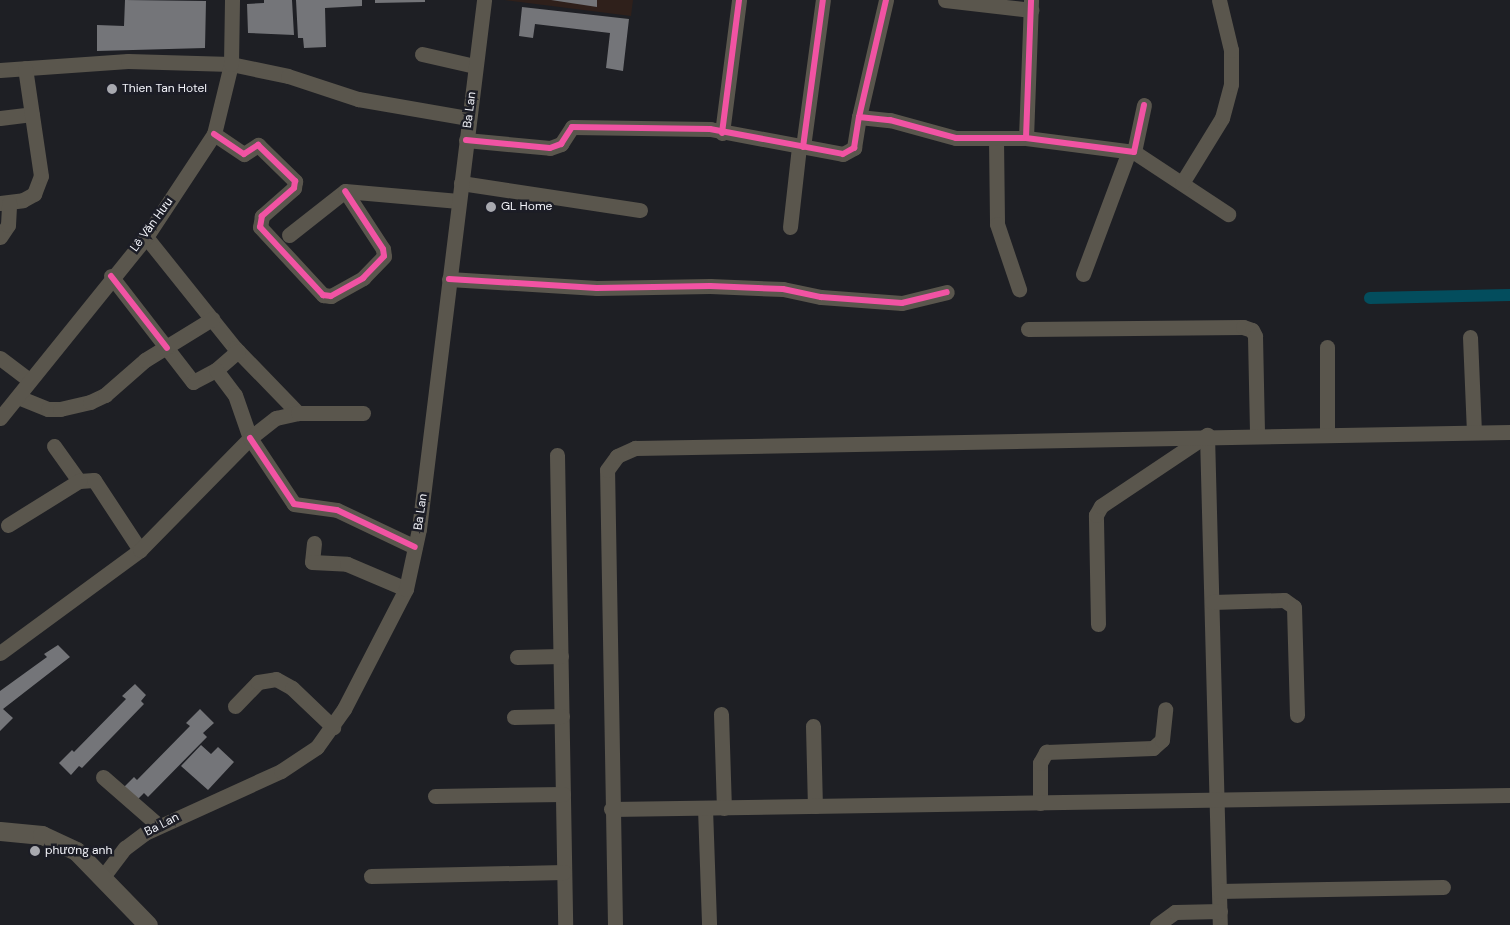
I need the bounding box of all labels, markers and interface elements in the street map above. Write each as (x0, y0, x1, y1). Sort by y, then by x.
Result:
place label: Thien Tan Hotel (122, 82, 207, 96)
marker: Thien Tan Hotel (106, 83, 118, 95)
street label: Ba Lan (461, 91, 479, 129)
street label: Lê Văn Hưu (128, 195, 176, 255)
place label: GL Home (501, 200, 552, 214)
marker: GL Home (485, 201, 497, 213)
street label: Ba Lan (411, 493, 431, 531)
street label: Ba Lan (142, 810, 182, 840)
place label: phương anh (45, 844, 112, 858)
marker: phương anh (29, 845, 41, 857)

